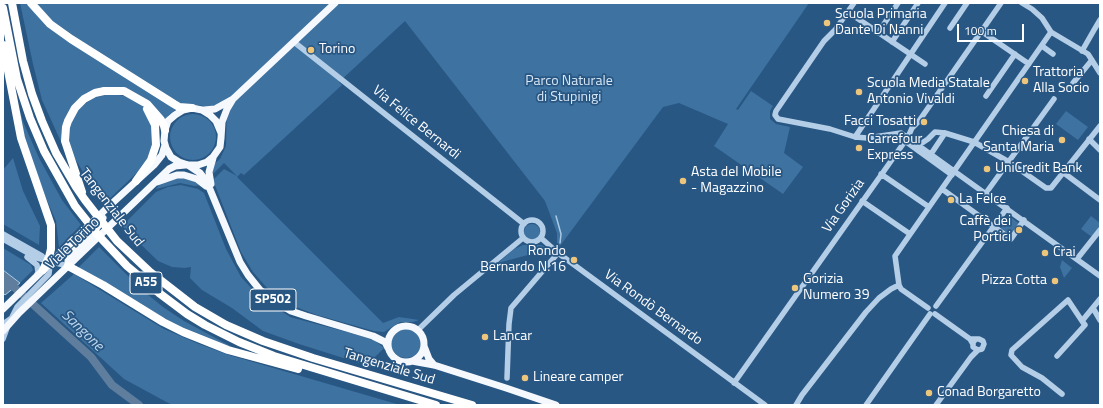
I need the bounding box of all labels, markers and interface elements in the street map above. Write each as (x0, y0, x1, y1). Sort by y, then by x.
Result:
place label: Scuola Primaria Dante Di Nanni (835, 7, 927, 40)
scale bar (959, 16, 1026, 42)
marker: Scuola Primaria Dante Di Nanni (822, 18, 832, 28)
text: 100 m (964, 21, 997, 40)
place label: Torino (319, 42, 355, 58)
marker: Torino (306, 45, 316, 55)
place label: Trattoria Alla Socio (1033, 65, 1089, 98)
park label: Parco Naturale di Stupinigi (525, 74, 613, 106)
place label: Scuola Media Statale Antonio Vivaldi (867, 76, 990, 108)
marker: Trattoria Alla Socio (1020, 76, 1030, 86)
street label: Via Felice Bernardi (369, 82, 463, 164)
marker: Scuola Media Statale Antonio Vivaldi (854, 87, 864, 97)
place label: Facci Tosatti (844, 114, 916, 130)
marker: Facci Tosatti (919, 117, 929, 127)
place label: Chiesa di Santa Maria (983, 124, 1054, 156)
place label: Carrefour Express (867, 132, 922, 164)
marker: Chiesa di Santa Maria (1057, 135, 1067, 145)
marker: Carrefour Express (854, 143, 864, 153)
place label: UniCredit Bank (995, 161, 1082, 177)
marker: UniCredit Bank (982, 164, 992, 174)
place label: Asta del Mobile - Magazzino (691, 165, 781, 198)
street label: Tangenziale Sud (75, 166, 147, 250)
marker: Asta del Mobile - Magazzino (678, 176, 688, 186)
street label: Via Gorizia (819, 176, 869, 236)
place label: La Felce (959, 192, 1006, 208)
marker: La Felce (946, 195, 956, 205)
street label: Viale Torino (43, 214, 103, 274)
place label: Caffè dei Portici (960, 214, 1011, 246)
marker: Caffè dei Portici (1014, 225, 1024, 235)
place label: Rondo Bernardo N.16 (480, 244, 566, 276)
place label: Crai (1053, 245, 1075, 261)
marker: Crai (1040, 248, 1050, 258)
marker: Rondo Bernardo N.16 (569, 255, 579, 265)
street label: Via Rondò Bernardo (601, 267, 705, 349)
road number: A55 (130, 272, 162, 294)
place label: Gorizia Numero 39 (803, 272, 870, 304)
place label: Pizza Cotta (981, 273, 1047, 289)
marker: Pizza Cotta (1050, 276, 1060, 286)
marker: Gorizia Numero 39 (790, 283, 800, 293)
road number: SP502 (250, 289, 296, 311)
water label: Sangone (57, 307, 107, 355)
place label: Lancar (493, 329, 532, 345)
marker: Lancar (480, 332, 490, 342)
street label: Tangenziale Sud (341, 345, 437, 389)
place label: Lineare camper (533, 370, 623, 386)
marker: Lineare camper (520, 373, 530, 383)
place label: Conad Borgaretto (937, 385, 1041, 401)
marker: Conad Borgaretto (924, 388, 934, 398)

